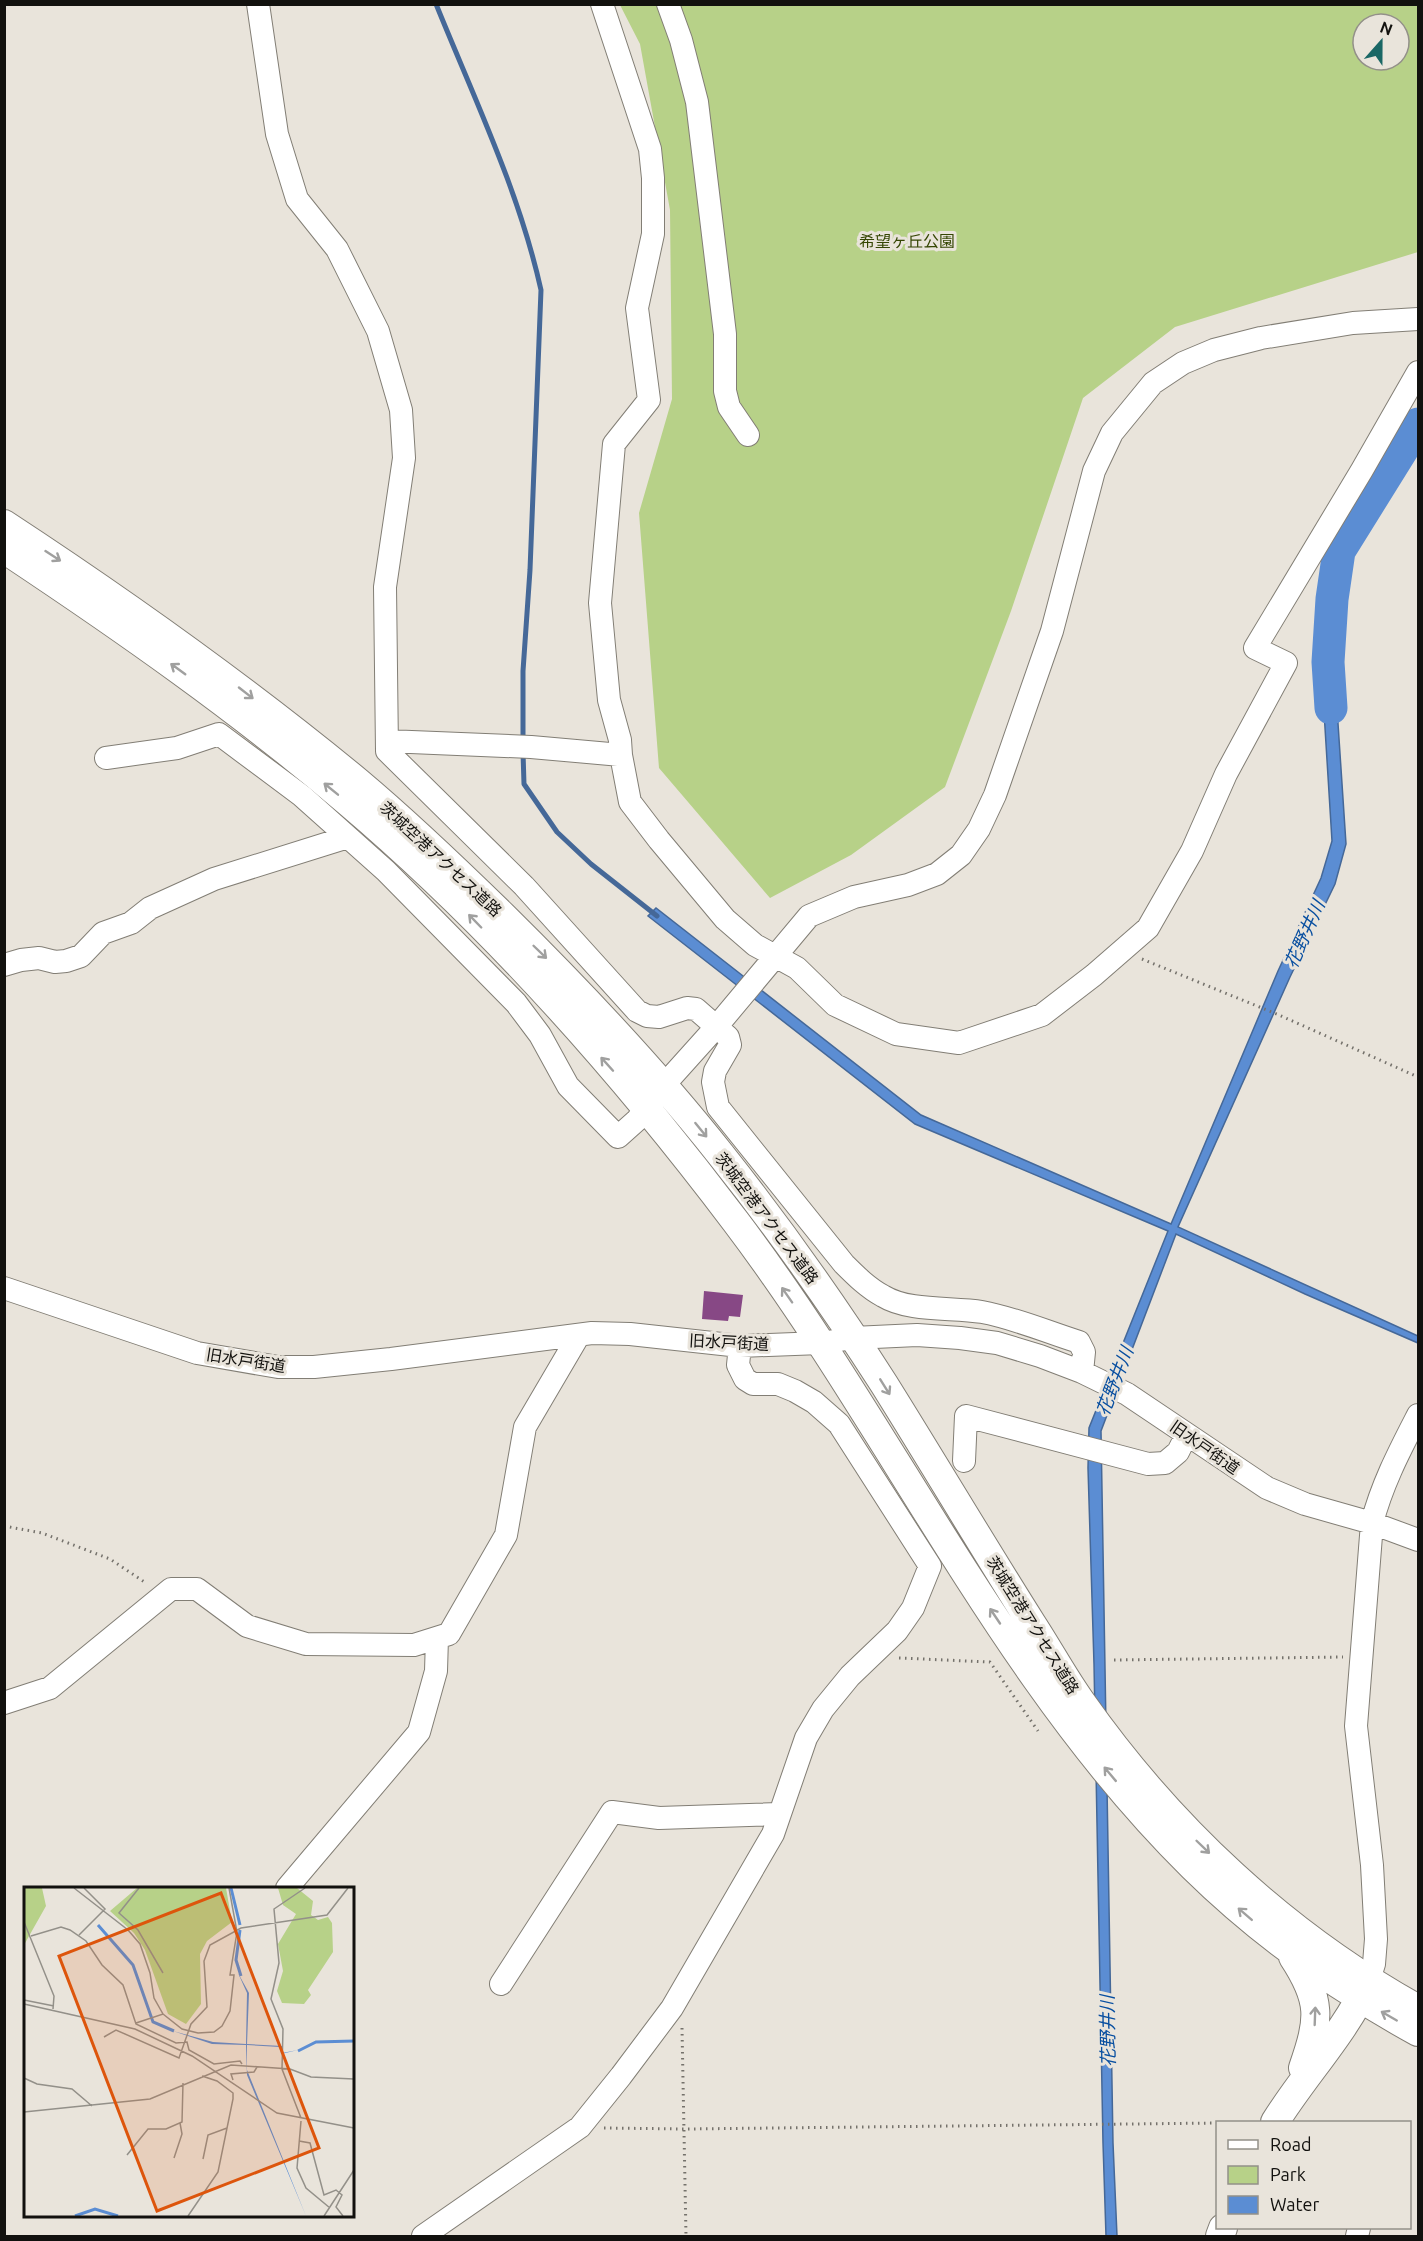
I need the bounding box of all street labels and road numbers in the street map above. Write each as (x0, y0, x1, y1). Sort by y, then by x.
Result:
street label: 茨城空港アクセス道路 (377, 798, 505, 920)
street label: 茨城空港アクセス道路 (712, 1149, 822, 1287)
street label: 旧水戸街道 (689, 1331, 769, 1353)
street label: 旧水戸街道 (205, 1345, 287, 1375)
street label: 旧水戸街道 (1167, 1417, 1243, 1477)
street label: 茨城空港アクセス道路 (983, 1553, 1083, 1697)

